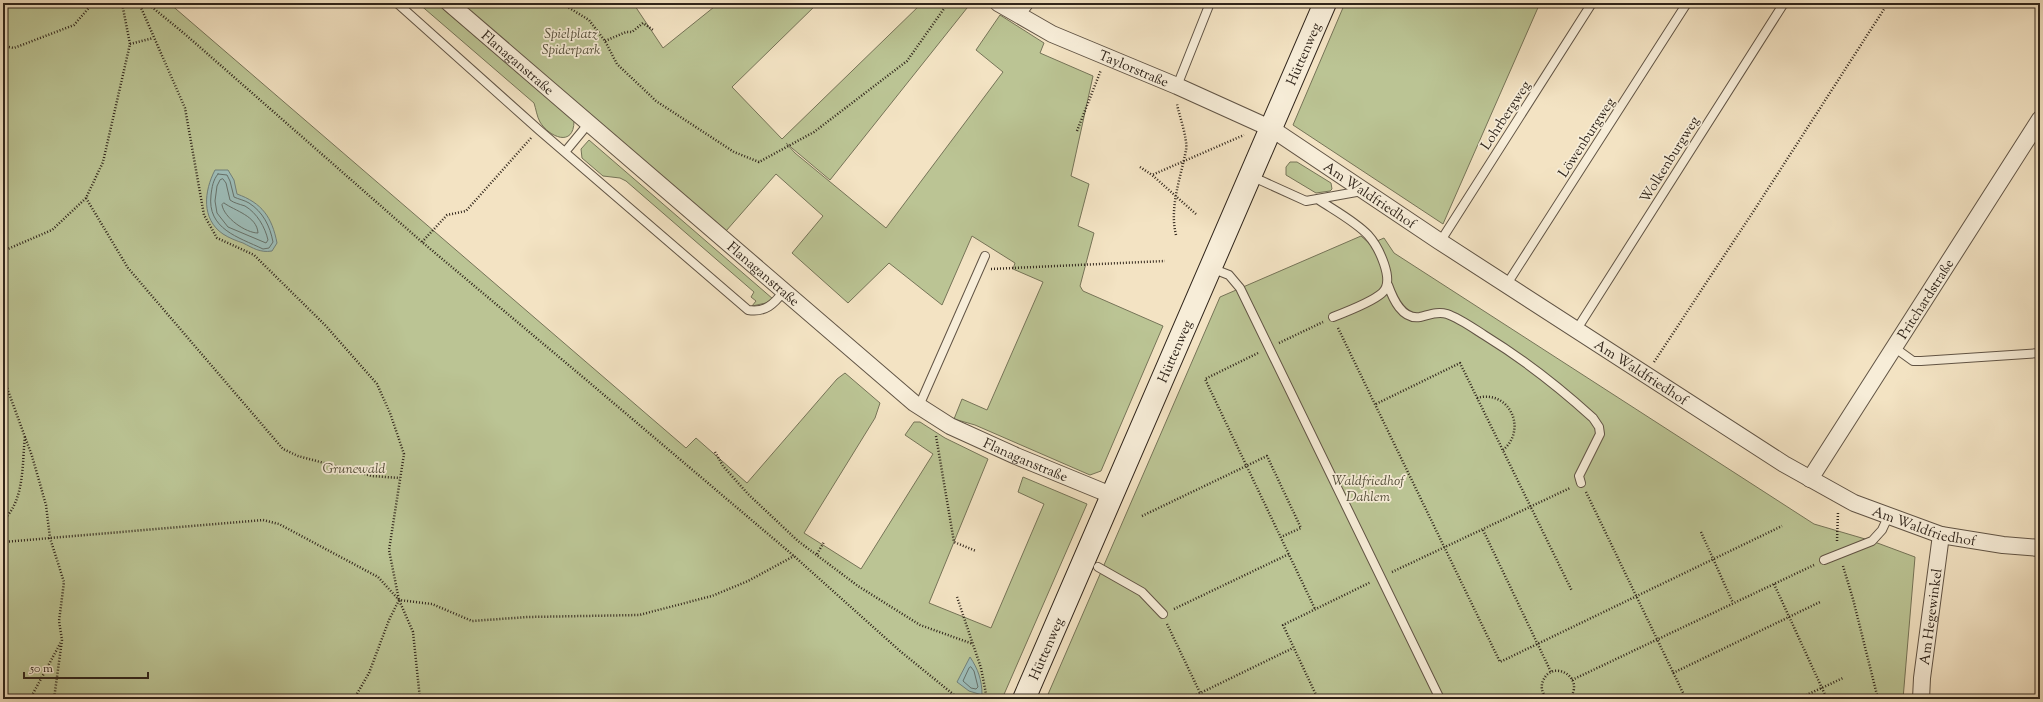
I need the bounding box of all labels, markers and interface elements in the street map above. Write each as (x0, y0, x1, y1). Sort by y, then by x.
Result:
street label: Hüttenweg (1282, 20, 1327, 89)
park label: Spielplatz Spiderpark (542, 25, 601, 61)
street label: Flanaganstraße (476, 27, 557, 101)
street label: Taylorstraße (1095, 46, 1171, 93)
street label: Lohrbergweg (1477, 77, 1537, 155)
street label: Löwenburgweg (1554, 94, 1621, 182)
street label: Wolkenburgweg (1636, 113, 1706, 207)
street label: Am Waldfriedhof (1319, 158, 1420, 235)
street label: Flanaganstraße (722, 238, 803, 312)
street label: Pritchardstraße (1894, 256, 1960, 344)
street label: Hüttenweg (1154, 317, 1199, 386)
street label: Am Waldfriedhof (1590, 336, 1692, 412)
street label: Flanaganstraße (979, 434, 1070, 488)
park label: Grunewald (322, 460, 386, 480)
park label: Waldfriedhof Dahlem (1332, 472, 1406, 508)
street label: Am Waldfriedhof (1869, 502, 1978, 553)
street label: Am Hegewinkel (1916, 567, 1948, 666)
street label: Hüttenweg (1025, 615, 1070, 684)
scale bar (24, 654, 148, 680)
text: 50 m (29, 660, 53, 678)

